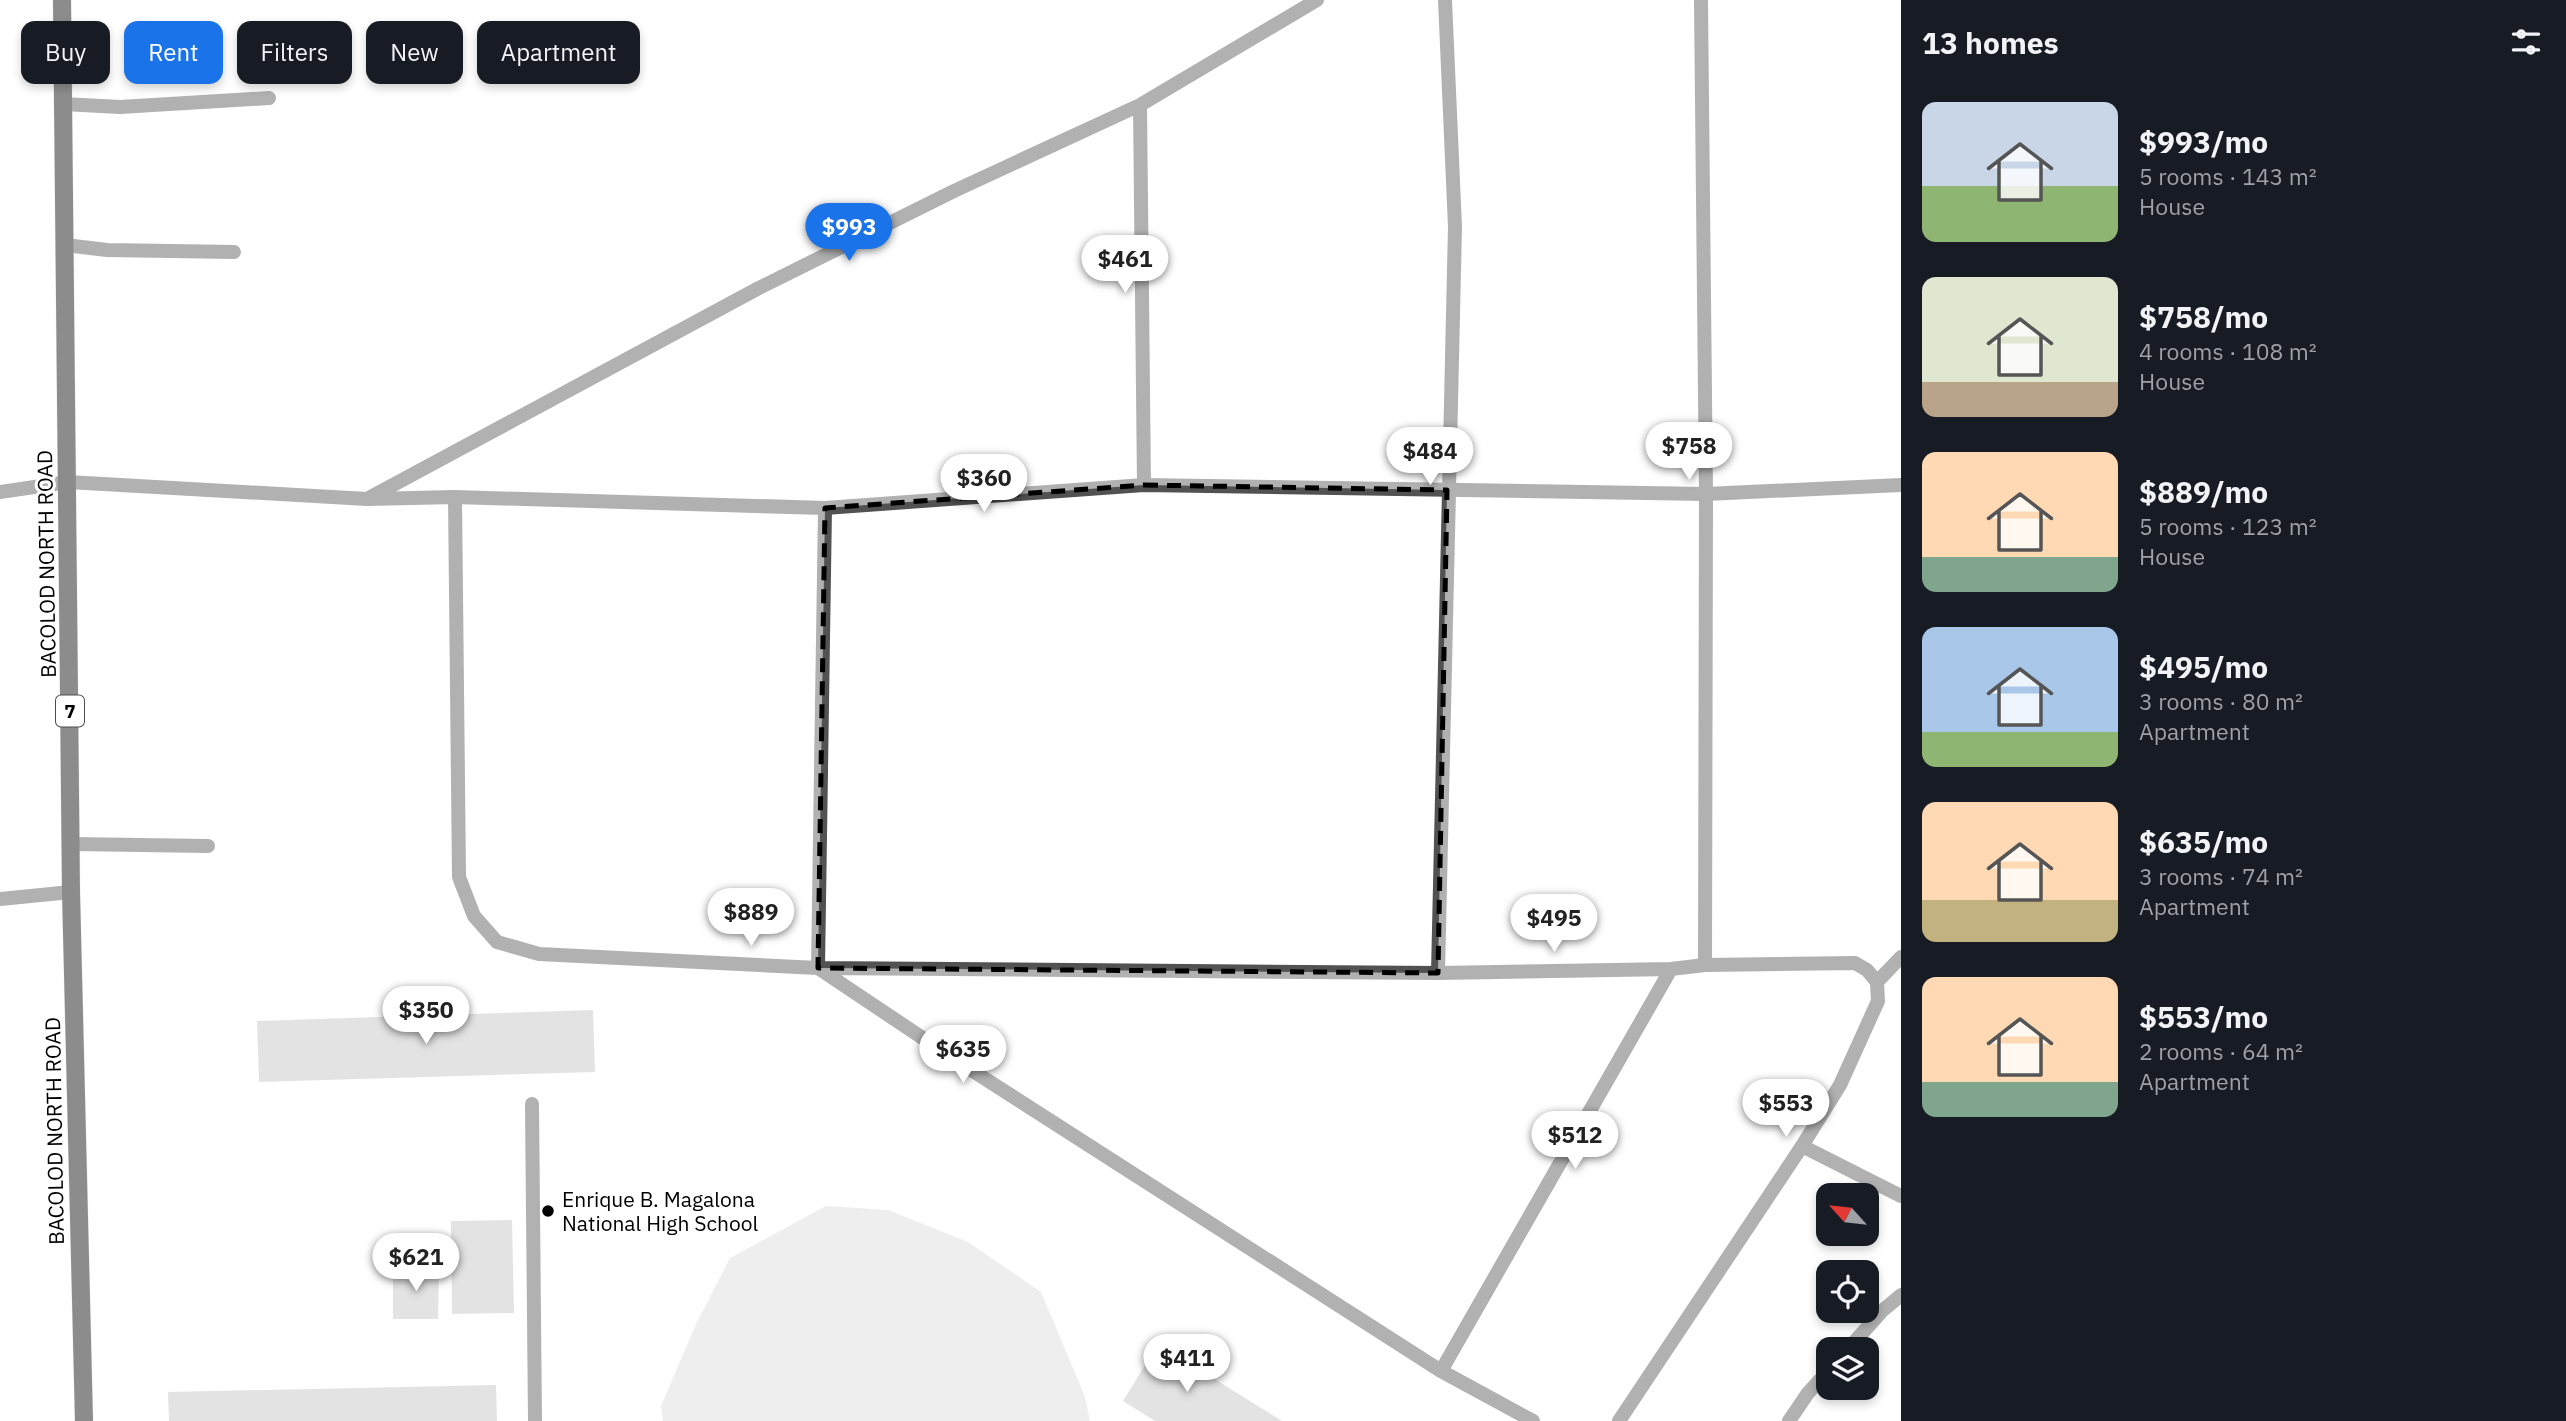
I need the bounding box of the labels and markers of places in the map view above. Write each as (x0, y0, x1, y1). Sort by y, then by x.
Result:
pin: $993 (808, 204, 890, 263)
pin: $461 (1084, 236, 1166, 295)
pin: $758 (1648, 422, 1730, 482)
pin: $484 (1389, 428, 1471, 487)
pin: $360 (943, 454, 1025, 514)
pin: $889 (710, 888, 792, 948)
pin: $495 (1513, 894, 1595, 954)
pin: $350 (385, 986, 467, 1046)
pin: $635 (922, 1026, 1004, 1085)
pin: $553 (1745, 1080, 1827, 1139)
pin: $512 (1534, 1112, 1616, 1171)
place label: Enrique B. Magalona National High School (562, 1185, 759, 1237)
marker: Enrique B. Magalona National High School (540, 1203, 556, 1219)
pin: $621 (375, 1234, 457, 1293)
pin: $411 (1146, 1334, 1228, 1394)

